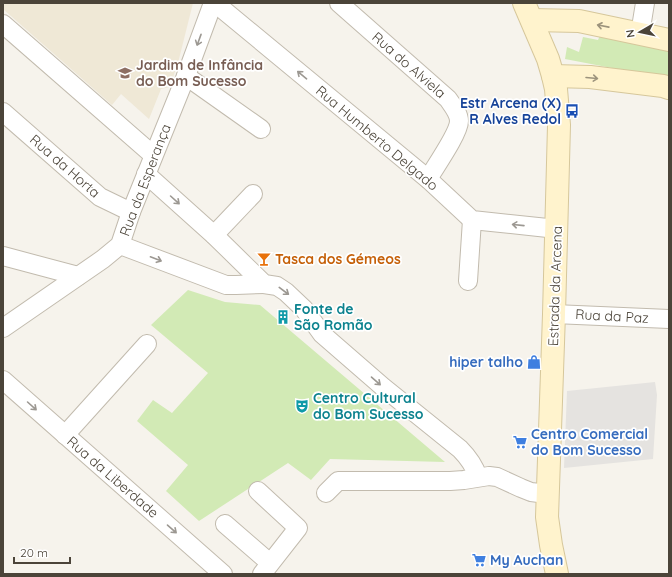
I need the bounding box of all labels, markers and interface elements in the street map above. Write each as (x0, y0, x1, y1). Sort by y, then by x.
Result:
north arrow (620, 12, 660, 52)
one-way arrow (597, 22, 610, 30)
street label: Rua do Alviela (368, 28, 450, 102)
text: N (623, 28, 638, 39)
one-way arrow (195, 33, 203, 45)
place label: Jardim de Infância do Bom Sucesso (136, 56, 263, 90)
school or university icon: Jardim de Infância do Bom Sucesso (117, 65, 133, 81)
one-way arrow (296, 70, 307, 79)
one-way arrow (585, 74, 598, 82)
street label: Rua Humberto Delgado (312, 82, 442, 194)
place label: Estr Arcena (X) R Alves Redol (460, 94, 561, 128)
bus stop icon: Estr Arcena (X) R Alves Redol (564, 103, 580, 119)
street label: Rua da Esperança (115, 121, 175, 239)
street label: Rua da Horta (26, 131, 104, 201)
one-way arrow (170, 195, 180, 205)
one-way arrow (512, 221, 525, 229)
street label: Estrada da Arcena (544, 226, 566, 346)
place label: Tasca dos Gémeos (275, 250, 401, 268)
bar icon: Tasca dos Gémeos (256, 251, 272, 267)
one-way arrow (150, 255, 162, 263)
one-way arrow (278, 287, 289, 295)
place label: Fonte de São Romão (294, 300, 373, 334)
street label: Rua da Paz (575, 305, 650, 327)
building icon: Fonte de São Romão (275, 309, 291, 325)
place label: hiper talho (449, 353, 523, 371)
shop icon: hiper talho (526, 354, 542, 370)
one-way arrow (371, 377, 382, 386)
place label: Centro Cultural do Bom Sucesso (313, 389, 424, 423)
theatre icon: Centro Cultural do Bom Sucesso (294, 398, 310, 414)
one-way arrow (27, 401, 37, 411)
place label: Centro Comercial do Bom Sucesso (531, 425, 648, 459)
street label: Rua da Liberdade (63, 432, 163, 522)
supermarket icon: Centro Comercial do Bom Sucesso (512, 434, 528, 450)
one-way arrow (167, 524, 177, 534)
scale bar (14, 539, 70, 565)
text: 20 m (20, 545, 48, 560)
place label: My Auchan (490, 551, 563, 569)
supermarket icon: My Auchan (471, 552, 487, 568)

